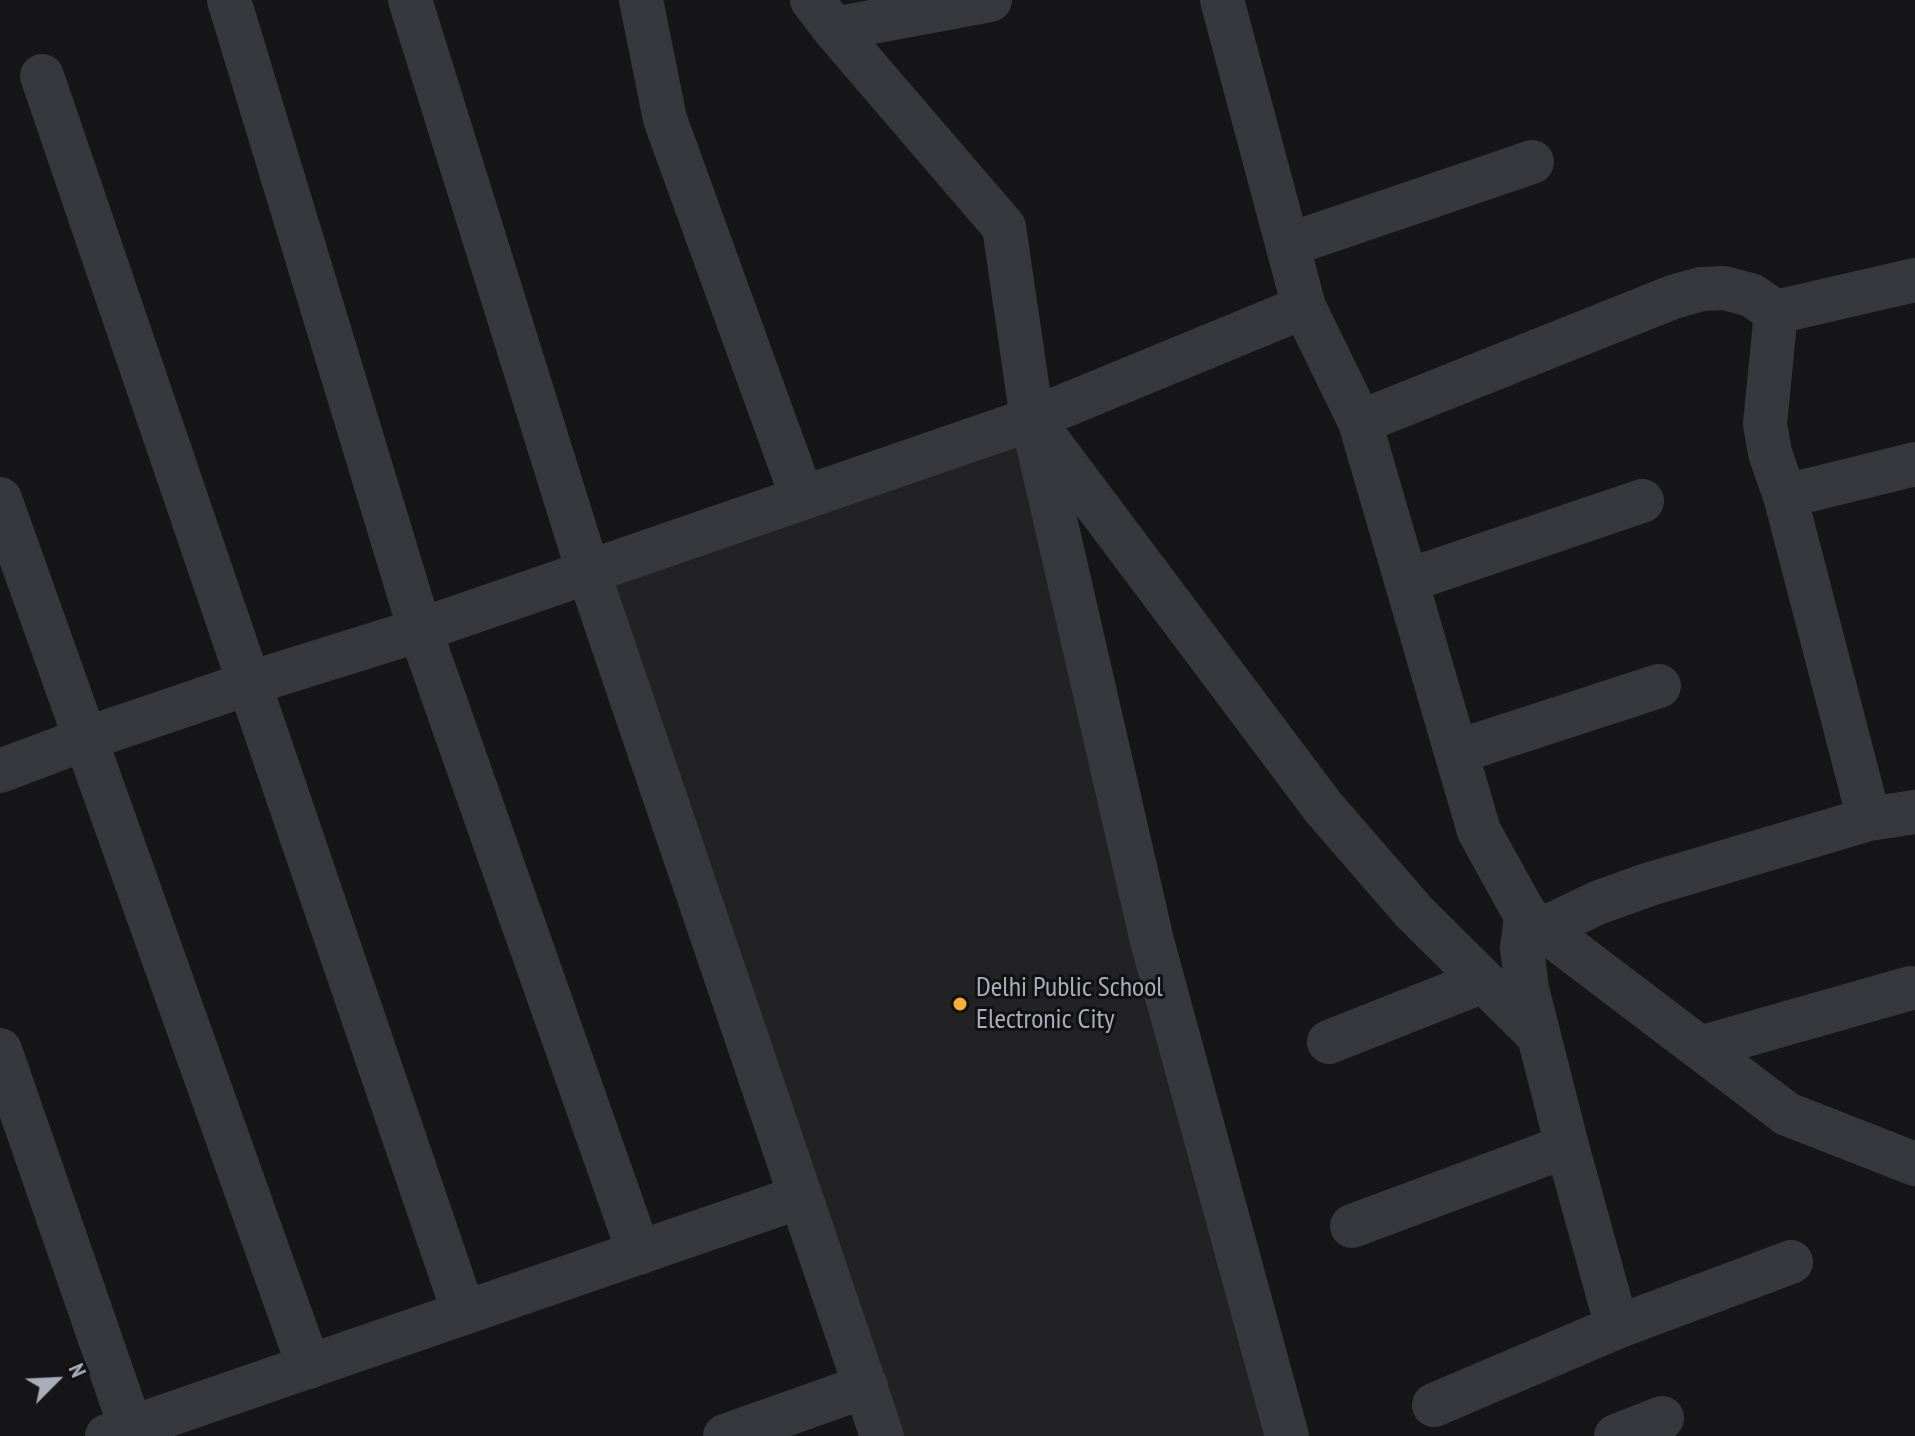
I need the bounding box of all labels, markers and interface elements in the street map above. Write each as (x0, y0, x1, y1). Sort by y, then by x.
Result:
place label: Delhi Public School Electronic City (976, 971, 1163, 1037)
marker: Delhi Public School Electronic City (951, 995, 969, 1013)
north arrow (16, 1340, 96, 1420)
text: N (63, 1359, 93, 1381)

